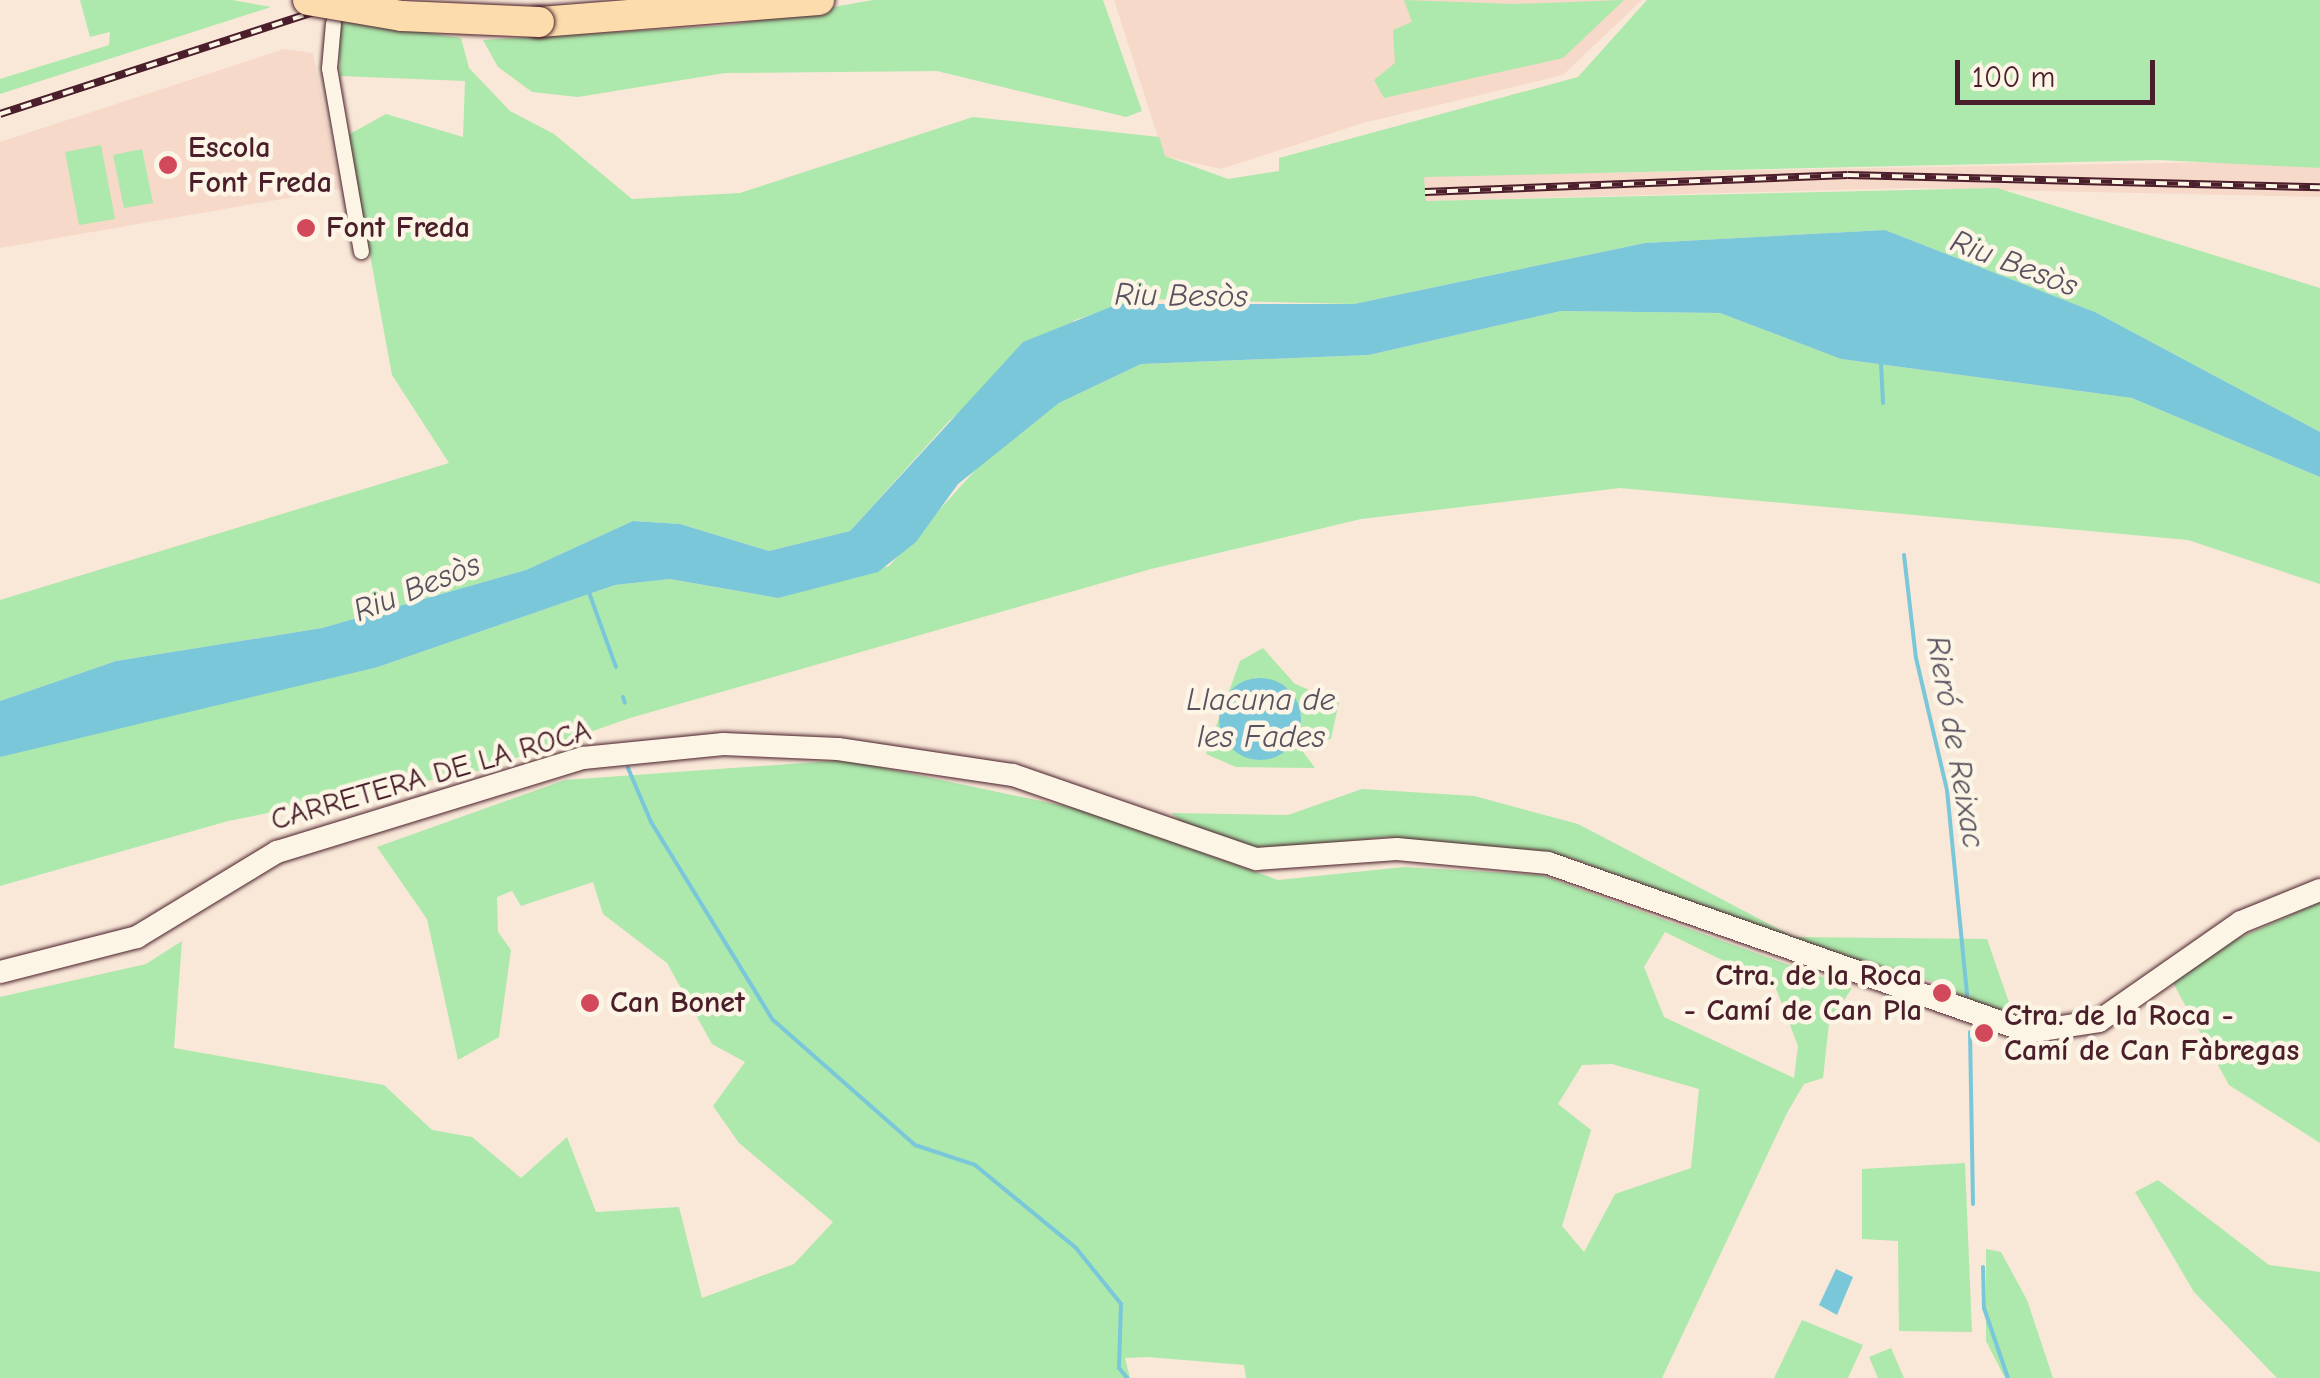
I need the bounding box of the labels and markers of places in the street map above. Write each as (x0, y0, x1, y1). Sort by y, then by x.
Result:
place label: Escola Font Freda (188, 130, 332, 200)
marker: Escola Font Freda (157, 154, 179, 176)
place label: Font Freda (326, 210, 470, 246)
marker: Font Freda (295, 217, 317, 239)
place label: Ctra. de la Roca - Camí de Can Pla (1684, 958, 1922, 1028)
marker: Ctra. de la Roca - Camí de Can Pla (1931, 982, 1953, 1004)
place label: Can Bonet (610, 985, 745, 1021)
marker: Can Bonet (579, 992, 601, 1014)
place label: Ctra. de la Roca - Camí de Can Fàbregas (2004, 998, 2299, 1068)
marker: Ctra. de la Roca - Camí de Can Fàbregas (1973, 1022, 1995, 1044)

